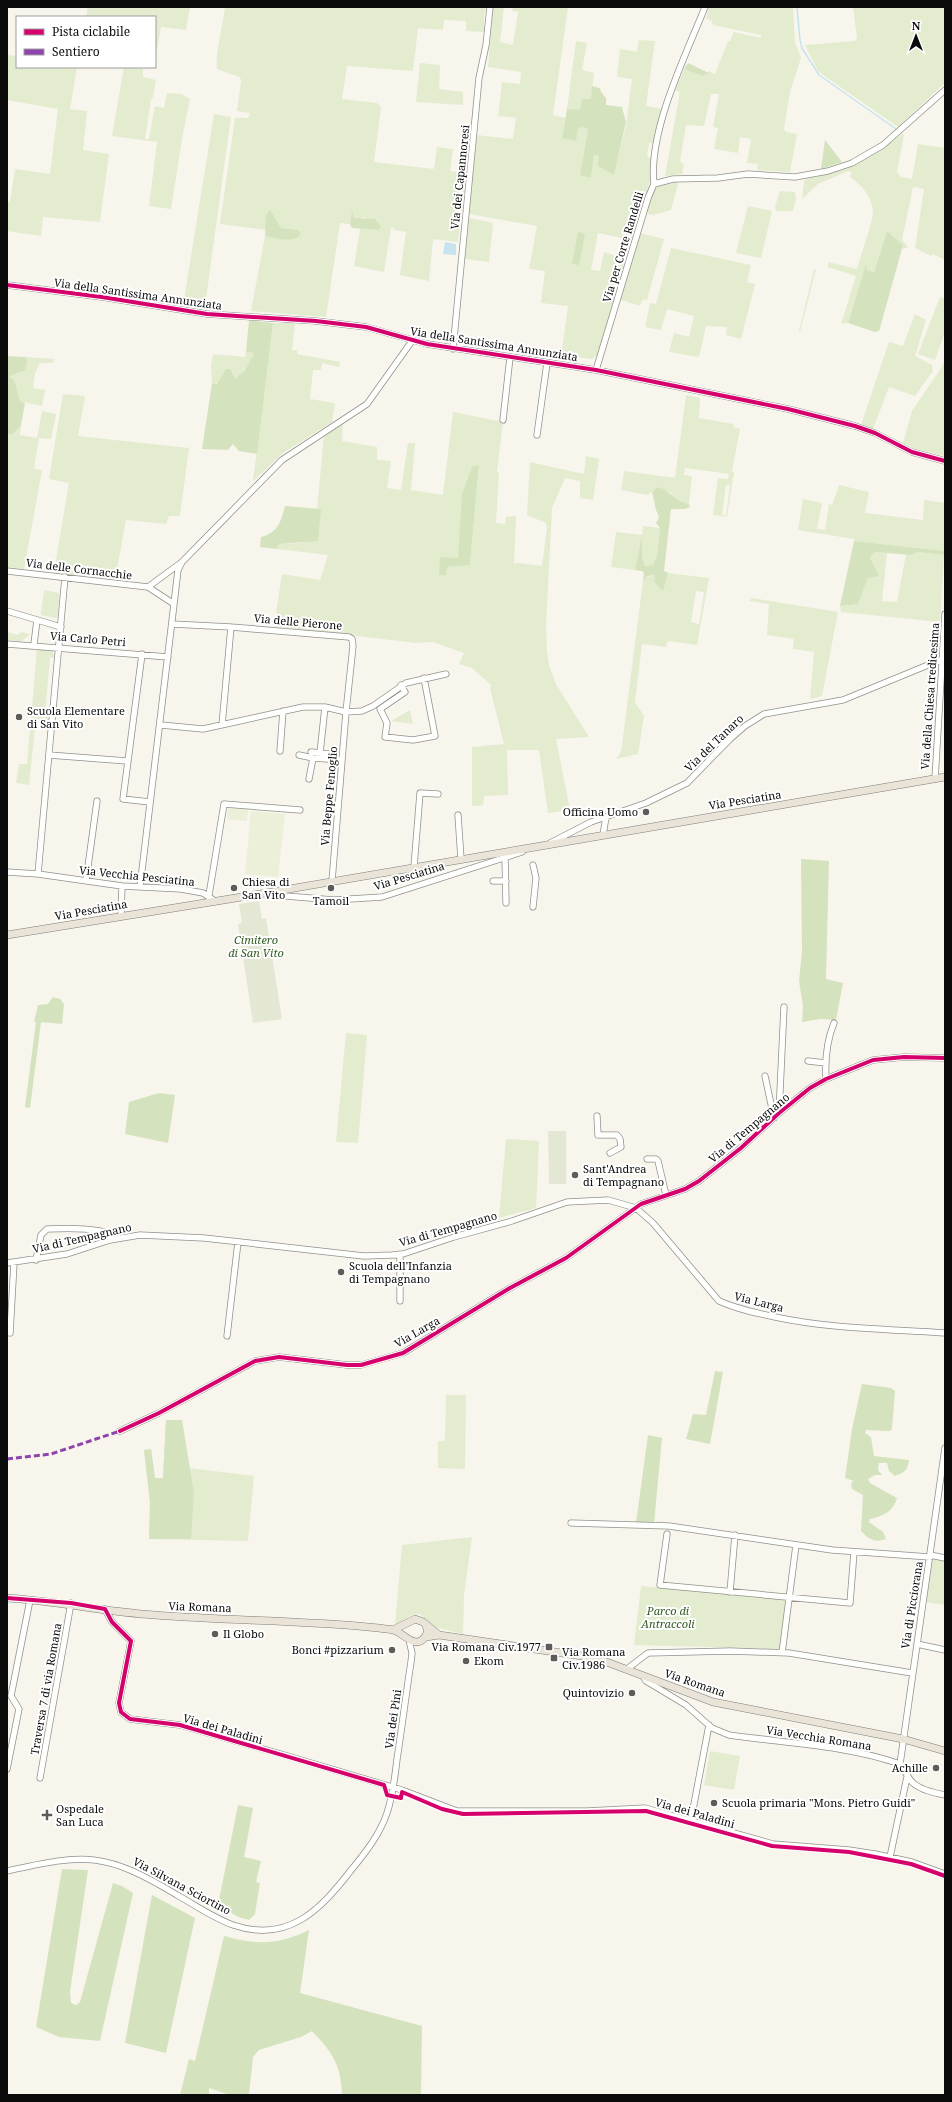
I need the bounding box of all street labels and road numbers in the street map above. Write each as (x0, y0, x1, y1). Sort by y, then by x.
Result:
street label: Via dei Capannoresi (447, 123, 472, 230)
street label: Via per Corte Randelli (599, 189, 647, 304)
street label: Via della Santissima Annunziata (53, 274, 223, 313)
street label: Via della Santissima Annunziata (409, 323, 579, 364)
street label: Via delle Cornacchie (25, 555, 133, 582)
street label: Via delle Pierone (253, 610, 343, 633)
street label: Via della Chiesa tredicesima (917, 622, 942, 770)
street label: Via Carlo Petri (50, 628, 127, 649)
street label: Via del Tanaro (681, 711, 746, 775)
street label: Via Beppe Fenoglio (317, 746, 340, 846)
street label: Via Pesciatina (708, 786, 782, 813)
street label: Via Pesciatina (372, 858, 446, 893)
street label: Via Vecchia Pesciatina (78, 862, 196, 889)
street label: Via Pesciatina (54, 896, 128, 923)
street label: Via di Tempagnano (705, 1089, 792, 1166)
street label: Via di Tempagnano (397, 1207, 499, 1250)
street label: Via di Tempagnano (31, 1219, 133, 1256)
street label: Via Larga (733, 1288, 785, 1315)
street label: Via Larga (391, 1312, 442, 1351)
street label: Via di Picciorana (897, 1560, 926, 1650)
street label: Via Romana (168, 1598, 232, 1615)
street label: Traversa 7 di via Romana (26, 1622, 65, 1756)
street label: Via Romana (663, 1665, 728, 1700)
street label: Via dei Pini (381, 1688, 404, 1750)
street label: Via dei Paladini (181, 1710, 265, 1747)
street label: Via Vecchia Romana (765, 1722, 873, 1753)
street label: Via dei Paladini (653, 1794, 737, 1831)
street label: Via Silvana Sciortino (131, 1853, 234, 1918)

